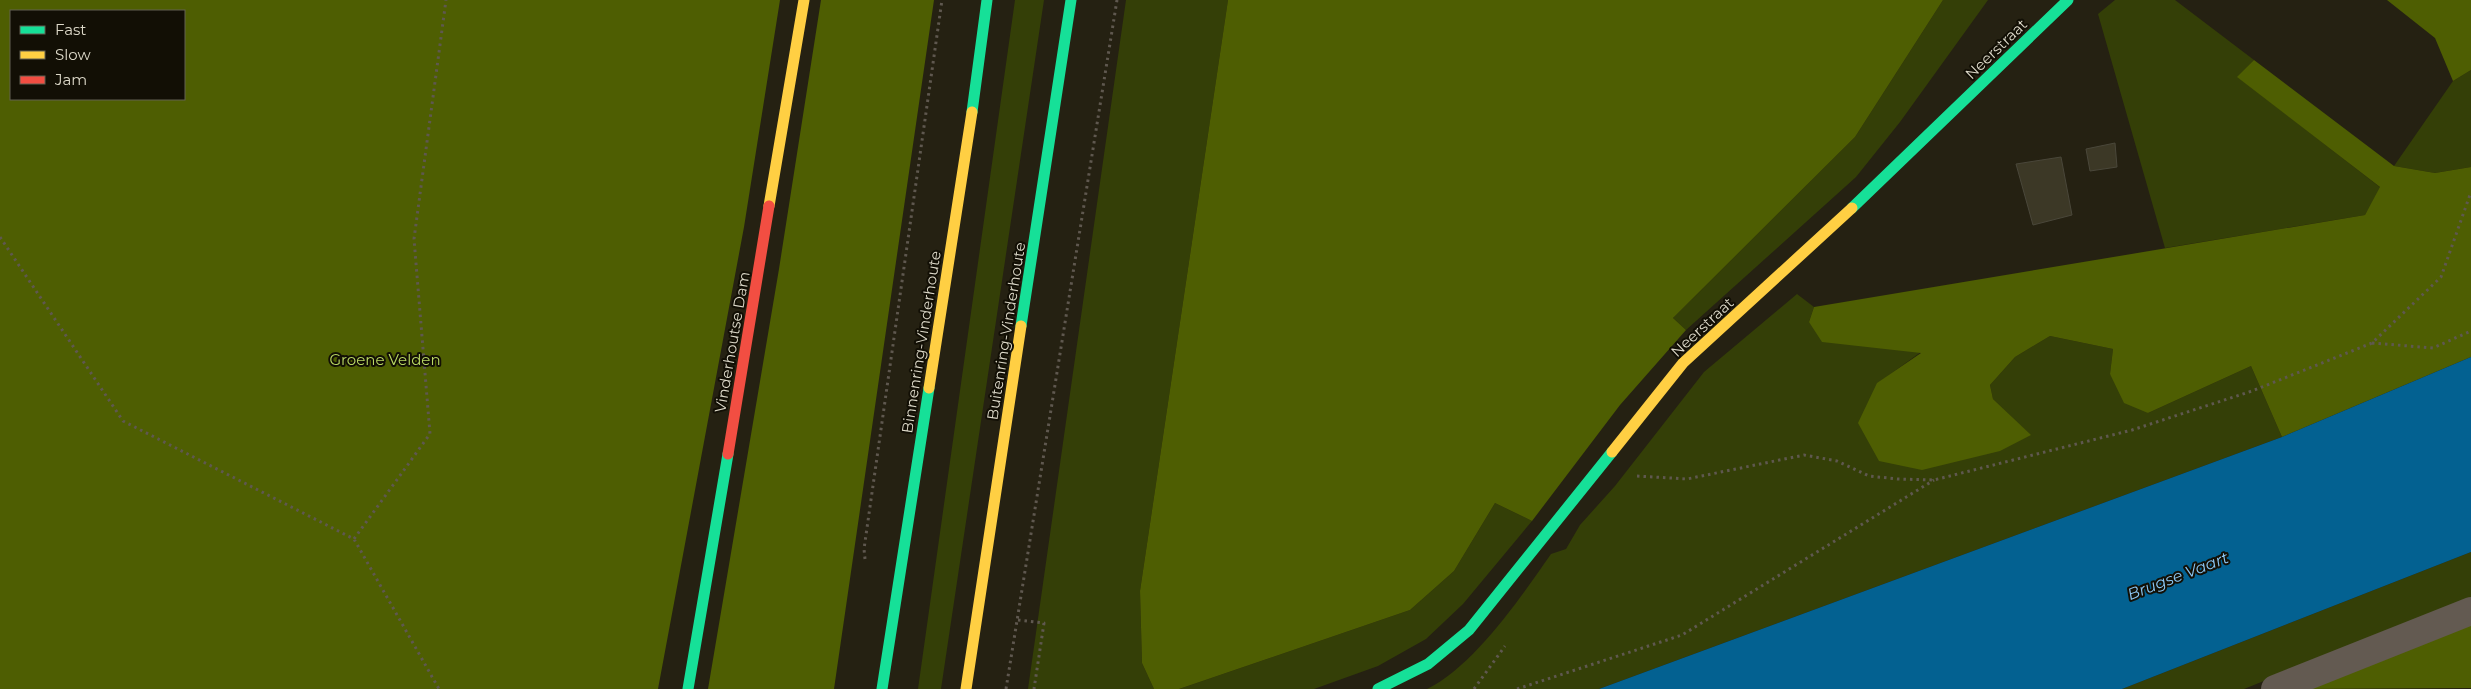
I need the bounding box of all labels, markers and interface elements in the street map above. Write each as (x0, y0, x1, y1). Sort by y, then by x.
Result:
legend (10, 10, 185, 100)
street label: Neerstraat (1961, 15, 2031, 83)
text: Fast (55, 20, 86, 39)
text: Slow (55, 45, 91, 64)
text: Jam (54, 70, 87, 89)
street label: Buitenring-Vinderhoute (983, 241, 1029, 421)
street label: Binnenring-Vinderhoute (897, 249, 945, 435)
street label: Vinderhoutse Dam (710, 270, 754, 414)
street label: Neerstraat (1667, 293, 1737, 361)
park label: Groene Velden (329, 350, 441, 369)
water label: Brugse Vaart (2125, 548, 2232, 604)

